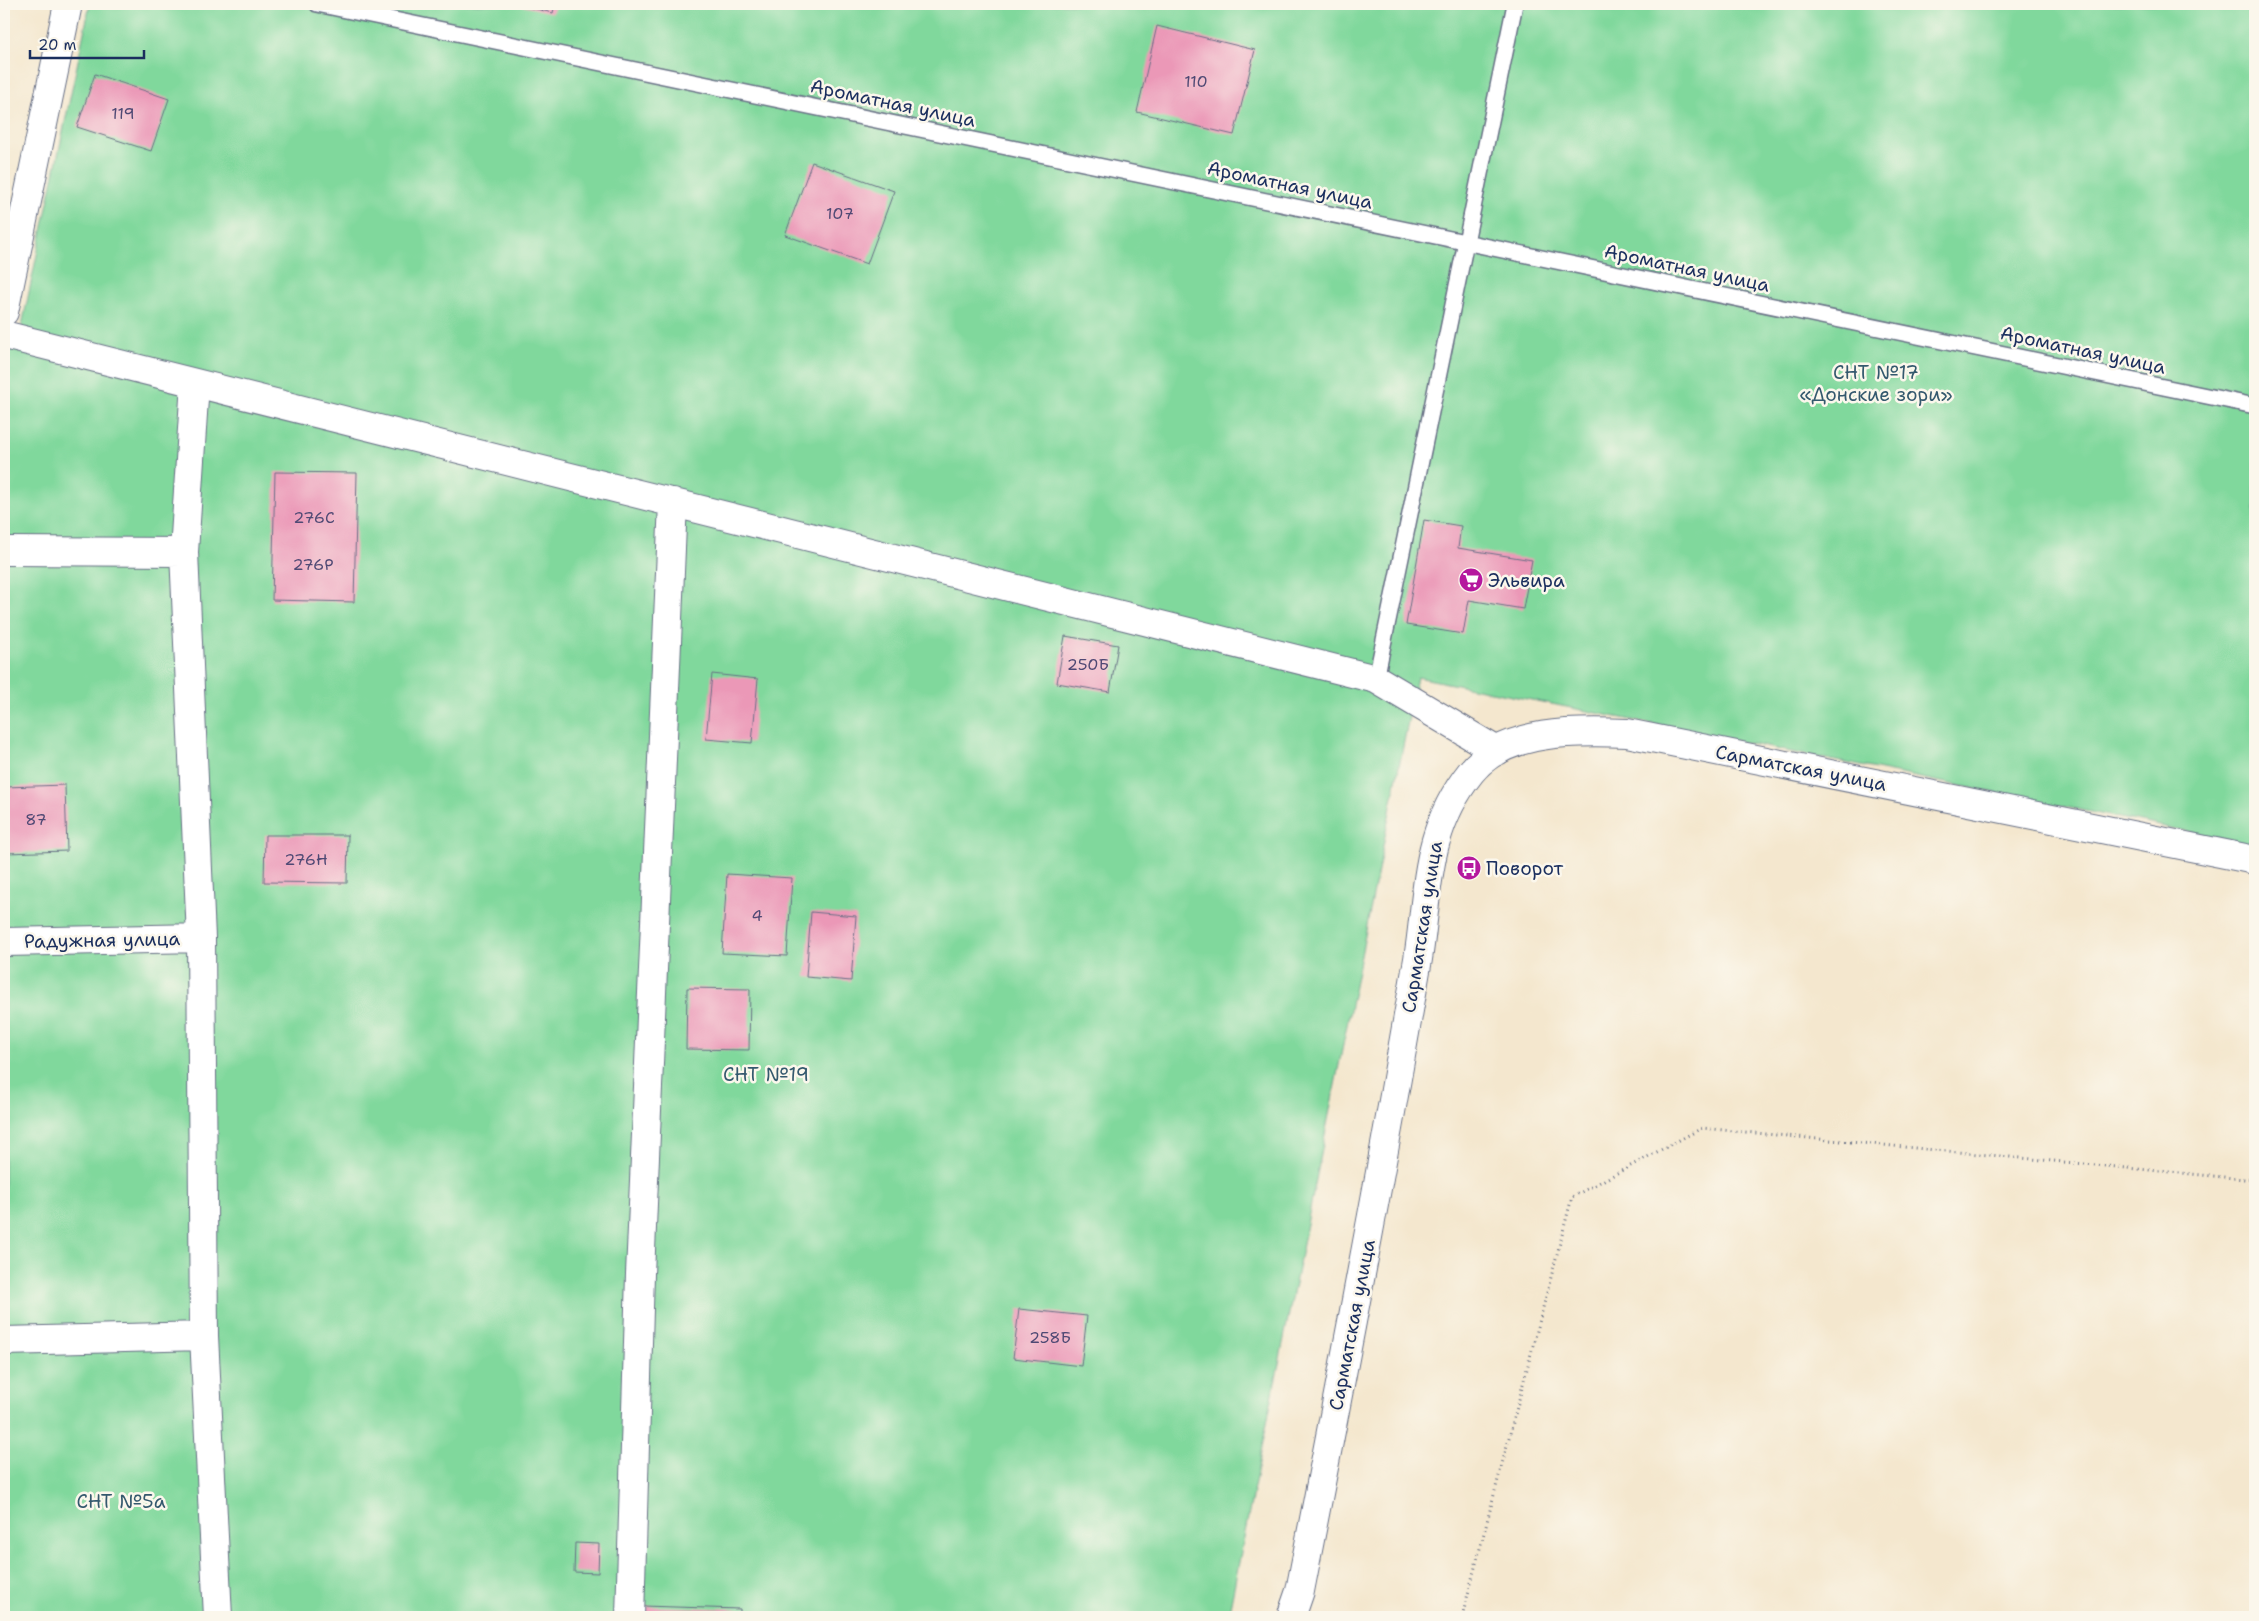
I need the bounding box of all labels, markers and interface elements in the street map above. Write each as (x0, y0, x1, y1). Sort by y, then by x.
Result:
scale bar (30, 28, 144, 60)
text: 20 m (38, 35, 77, 55)
house number: 110 (1184, 71, 1208, 92)
street label: Ароматная улица (808, 73, 978, 133)
house number: 119 (111, 103, 135, 124)
street label: Ароматная улица (1205, 155, 1375, 215)
house number: 107 (826, 203, 854, 224)
street label: Ароматная улица (1602, 238, 1772, 298)
street label: Ароматная улица (1998, 320, 2168, 380)
park label: СНТ №17 «Донские зори» (1799, 360, 1953, 407)
house number: 276С (293, 507, 335, 528)
house number: 276Р (292, 554, 334, 575)
supermarket icon: Эльвира (1458, 567, 1484, 593)
place label: Эльвира (1488, 568, 1565, 593)
house number: 250Б (1067, 654, 1109, 675)
street label: Сарматская улица (1713, 739, 1889, 797)
house number: 87 (25, 809, 47, 830)
street label: Сарматская улица (1396, 839, 1448, 1015)
house number: 276Н (284, 849, 328, 870)
bus stop icon: Поворот (1456, 855, 1482, 881)
place label: Поворот (1486, 856, 1563, 881)
house number: 4 (751, 905, 763, 926)
street label: Радужная улица (24, 926, 181, 954)
park label: СНТ №19 (723, 1062, 809, 1087)
street label: Сарматская улица (1323, 1237, 1381, 1413)
house number: 258Б (1029, 1327, 1071, 1348)
park label: СНТ №5а (76, 1489, 166, 1514)

